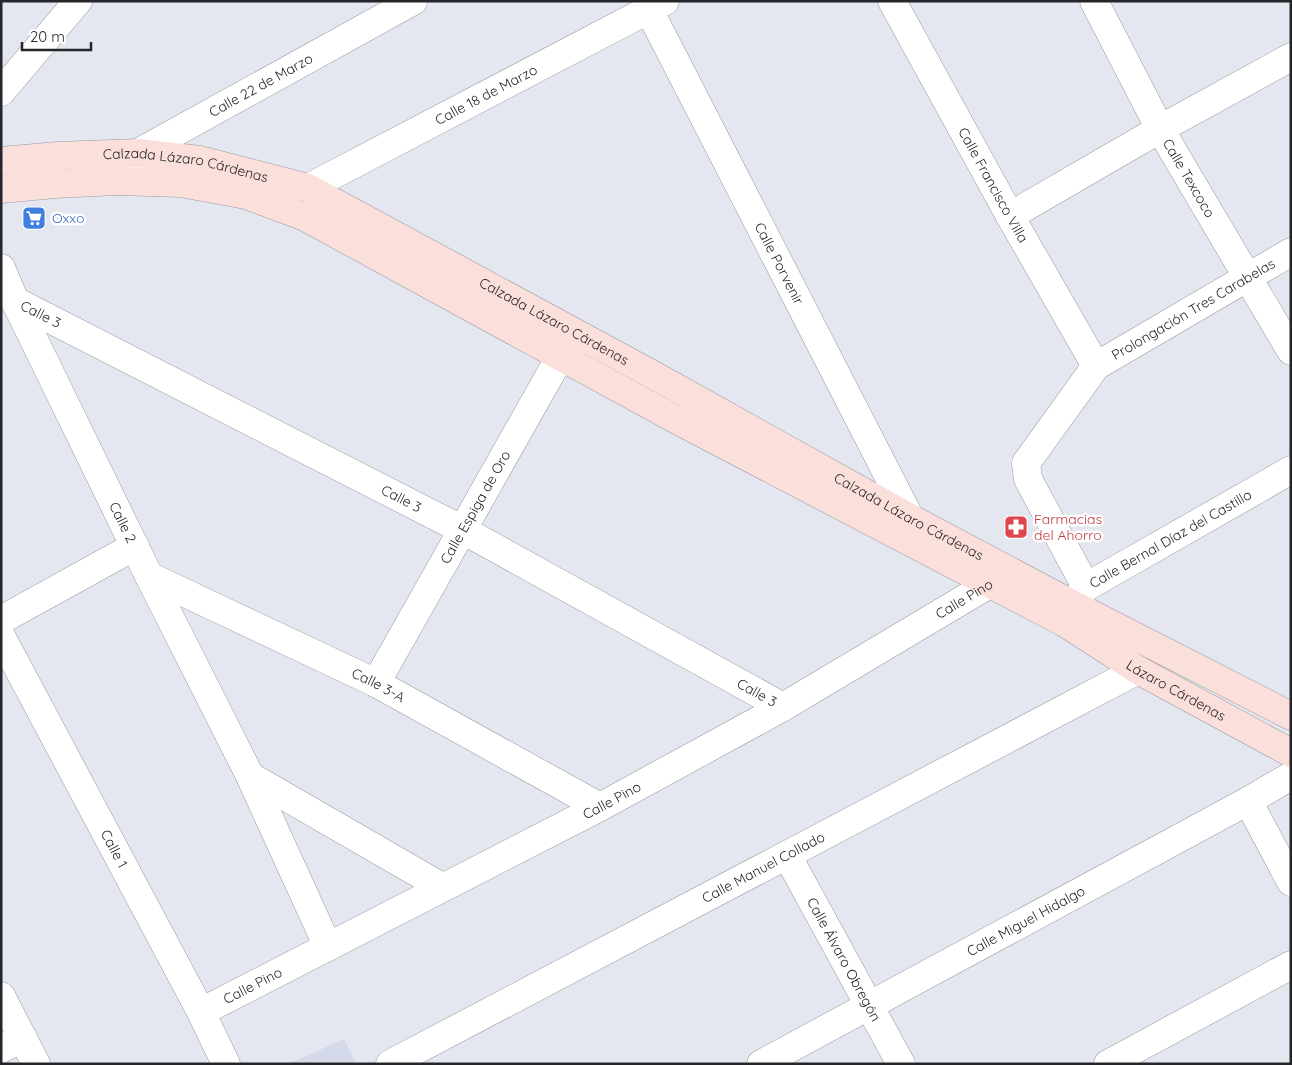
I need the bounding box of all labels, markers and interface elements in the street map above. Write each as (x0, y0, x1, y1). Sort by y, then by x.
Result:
scale bar (22, 20, 91, 52)
text: 20 m (30, 27, 65, 46)
street label: Calle 22 de Marzo (206, 49, 316, 121)
street label: Calle 18 de Marzo (432, 61, 540, 129)
street label: Calle Francisco Villa (954, 124, 1032, 246)
street label: Calle Texcoco (1159, 135, 1219, 221)
street label: Calzada Lázaro Cárdenas (103, 144, 270, 186)
supermarket icon: Oxxo (21, 205, 47, 231)
place label: Oxxo (52, 209, 84, 227)
street label: Calle Porvenir (751, 219, 808, 308)
street label: Prolongación Tres Carabelas (1108, 254, 1278, 364)
street label: Calzada Lázaro Cárdenas (476, 273, 632, 369)
street label: Calle 3 (18, 296, 64, 332)
street label: Calle Espiga de Oro (436, 447, 514, 567)
street label: Calzada Lázaro Cárdenas (831, 468, 987, 564)
street label: Calle 3 (378, 481, 425, 516)
street label: Calle Bernal Díaz del Castillo (1086, 485, 1255, 592)
street label: Calle 2 (105, 499, 141, 546)
place label: Farmacias del Ahorro (1034, 510, 1102, 544)
pharmacy icon: Farmacias del Ahorro (1003, 514, 1029, 540)
street label: Calle Pino (932, 575, 996, 623)
street label: Lázaro Cárdenas (1123, 656, 1229, 725)
street label: Calle 3-A (349, 664, 408, 706)
street label: Calle 3 (734, 674, 780, 711)
street label: Calle Pino (580, 777, 644, 823)
street label: Calle 1 (97, 826, 132, 871)
street label: Calle Manuel Collado (699, 828, 828, 907)
street label: Calle Miguel Hidalgo (964, 882, 1088, 960)
street label: Calle Álvaro Obregón (803, 894, 885, 1025)
street label: Calle Pino (220, 963, 285, 1008)

